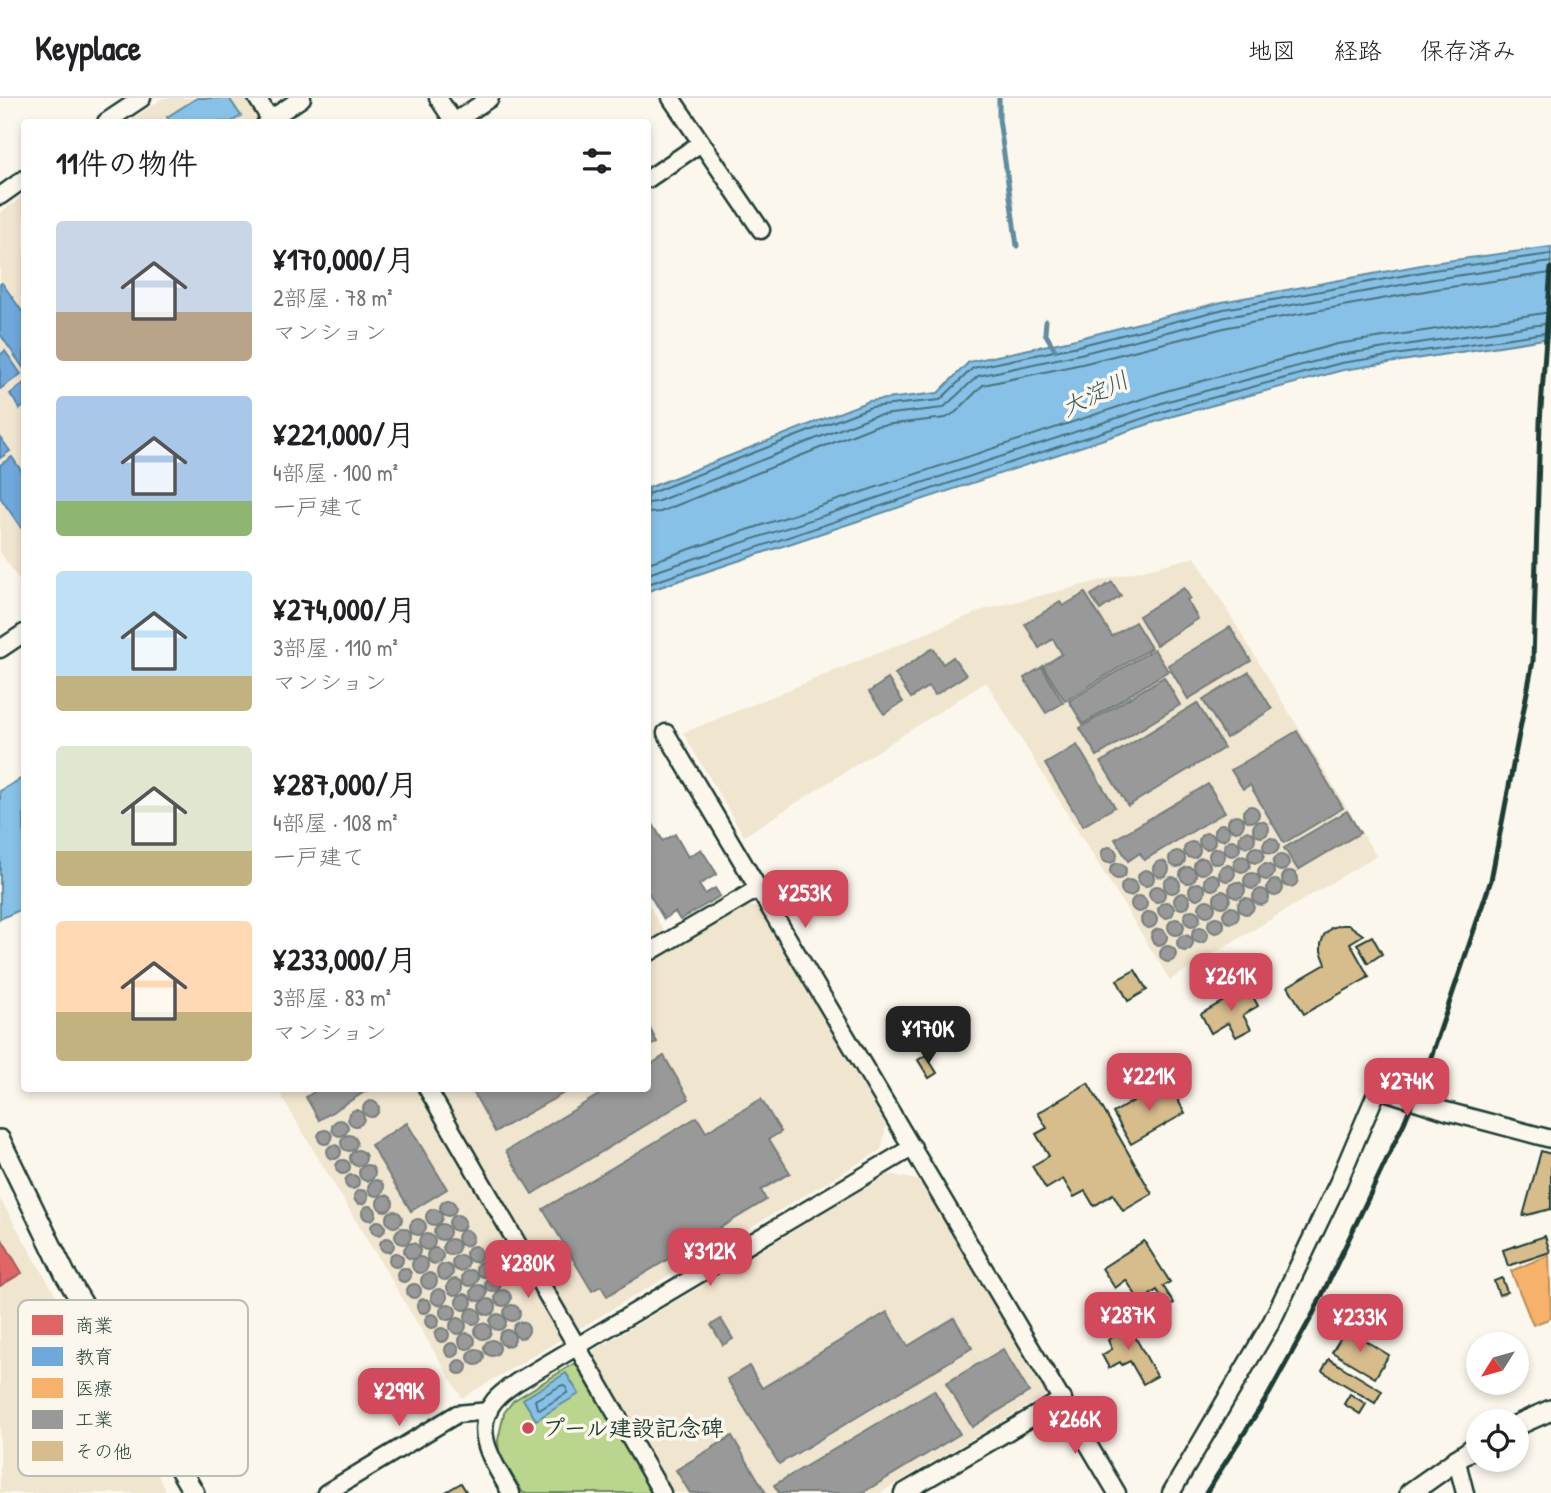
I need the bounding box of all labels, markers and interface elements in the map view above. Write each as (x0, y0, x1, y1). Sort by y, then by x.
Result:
text: Keyplace (35, 26, 141, 70)
text: 地図 (1248, 34, 1296, 66)
text: 経路 (1334, 34, 1382, 66)
text: 保存済み (1420, 34, 1516, 66)
icon: filters (578, 142, 616, 180)
text: 11件の物件 (56, 143, 198, 183)
text: ¥170,000/月 (273, 239, 415, 279)
icon: home (112, 249, 196, 333)
text: 2部屋 · 78 m² (273, 282, 393, 313)
text: マンション (273, 316, 387, 347)
water label: 大淀川 (1055, 363, 1134, 423)
text: ¥221,000/月 (273, 414, 415, 454)
icon: home (112, 424, 196, 508)
text: 4部屋 · 100 m² (273, 457, 398, 488)
text: 一戸建て (273, 491, 365, 522)
text: ¥274,000/月 (273, 589, 416, 629)
icon: home (112, 599, 196, 683)
text: 3部屋 · 110 m² (273, 632, 398, 663)
text: マンション (273, 666, 387, 697)
text: ¥287,000/月 (273, 764, 418, 804)
icon: home (112, 774, 196, 858)
text: 4部屋 · 108 m² (273, 807, 398, 838)
text: 一戸建て (273, 841, 365, 872)
pin: ¥253K (756, 870, 854, 930)
text: ¥253K (778, 877, 832, 908)
text: ¥233,000/月 (273, 939, 417, 979)
icon: home (112, 949, 196, 1033)
pin: ¥261K (1182, 954, 1280, 1013)
text: ¥261K (1206, 960, 1257, 991)
text: 3部屋 · 83 m² (273, 982, 391, 1013)
pin: ¥170K (879, 1006, 977, 1066)
text: ¥170K (902, 1013, 954, 1044)
text: マンション (273, 1016, 387, 1047)
pin: ¥221K (1100, 1054, 1198, 1113)
pin: ¥274K (1358, 1058, 1456, 1118)
text: ¥221K (1123, 1060, 1175, 1091)
text: ¥274K (1380, 1065, 1434, 1096)
pin: ¥312K (661, 1228, 759, 1288)
text: ¥312K (684, 1235, 736, 1266)
pin: ¥280K (479, 1240, 577, 1300)
text: ¥280K (501, 1247, 555, 1278)
pin: ¥287K (1079, 1292, 1177, 1352)
pin: ¥233K (1311, 1294, 1409, 1354)
text: ¥287K (1101, 1299, 1155, 1330)
legend (18, 1300, 248, 1476)
text: ¥233K (1333, 1301, 1387, 1332)
text: 商業 (75, 1312, 113, 1338)
north arrow (1466, 1332, 1530, 1395)
map controls (1466, 1332, 1529, 1472)
text: 教育 (75, 1343, 113, 1369)
pin: ¥299K (350, 1368, 448, 1428)
text: 医療 (75, 1375, 113, 1401)
text: ¥299K (374, 1375, 424, 1406)
pin: ¥266K (1026, 1396, 1124, 1456)
text: ¥266K (1049, 1403, 1101, 1434)
text: 工業 (75, 1406, 113, 1432)
button: locate (1466, 1409, 1529, 1472)
place label: プール建設記念碑 (542, 1412, 724, 1443)
marker: プール建設記念碑 (520, 1420, 536, 1436)
text: その他 (75, 1438, 132, 1464)

